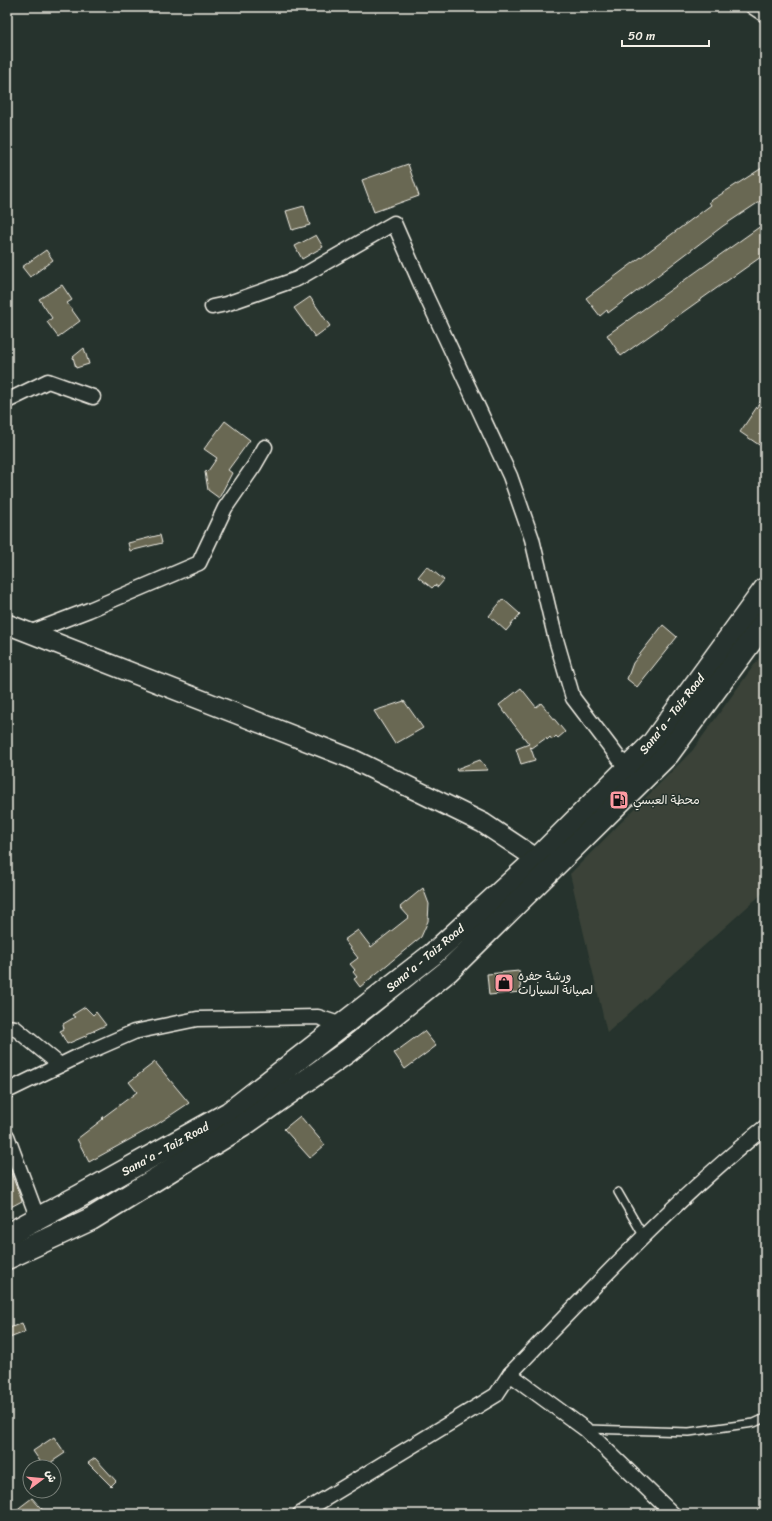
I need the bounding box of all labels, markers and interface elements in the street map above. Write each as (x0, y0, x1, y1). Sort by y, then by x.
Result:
scale bar (622, 22, 709, 48)
text: 50 m (628, 25, 655, 47)
street label: Sana'a - Taiz Road (633, 668, 711, 759)
fuel station icon: محطة العبسي (608, 789, 630, 811)
place label: محطة العبسي (633, 789, 700, 811)
street label: Sana'a - Taiz Road (381, 918, 470, 998)
place label: ورشة جفره لصيانة السيارات (518, 965, 593, 1001)
shop icon: ورشة جفره لصيانة السيارات (493, 972, 515, 994)
street label: Sana'a - Taiz Road (117, 1115, 214, 1182)
north arrow (22, 1459, 62, 1499)
text: ش (40, 1468, 62, 1485)

